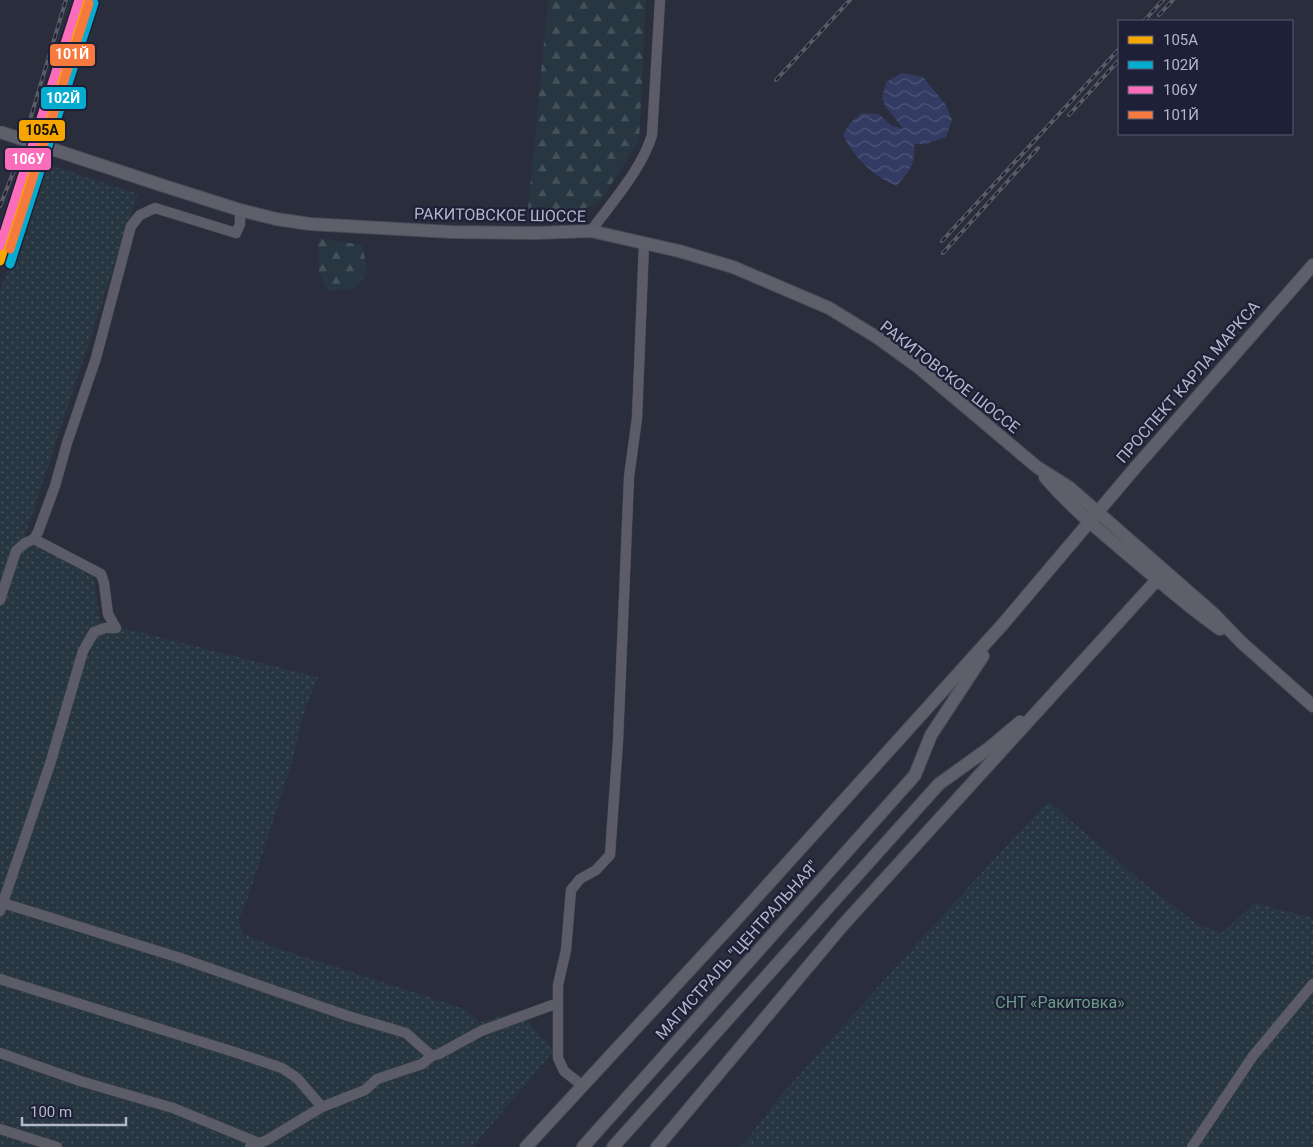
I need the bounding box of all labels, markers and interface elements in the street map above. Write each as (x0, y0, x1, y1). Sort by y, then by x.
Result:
legend (1118, 20, 1293, 135)
text: 105А (1163, 31, 1198, 49)
line badge: 101Й (49, 43, 96, 67)
text: 101Й (55, 46, 89, 62)
text: 102Й (1163, 56, 1199, 74)
text: 106У (1163, 81, 1198, 99)
line badge: 102Й (40, 86, 87, 110)
text: 102Й (46, 90, 80, 106)
text: 101Й (1163, 106, 1199, 124)
line badge: 105А (18, 119, 66, 142)
text: 105А (25, 122, 59, 138)
line badge: 106У (4, 147, 52, 171)
text: 106У (12, 151, 45, 167)
street label: РАКИТОВСКОЕ ШОССЕ (414, 204, 586, 226)
street label: ПРОСПЕКТ КАРЛА МАРКСА (1112, 297, 1264, 467)
street label: РАКИТОВСКОЕ ШОССЕ (876, 317, 1024, 437)
street label: МАГИСТРАЛЬ "ЦЕНТРАЛЬНАЯ" (652, 857, 822, 1043)
park label: СНТ «Ракитовка» (995, 993, 1125, 1012)
scale bar (22, 1094, 126, 1126)
text: 100 m (30, 1103, 72, 1121)

